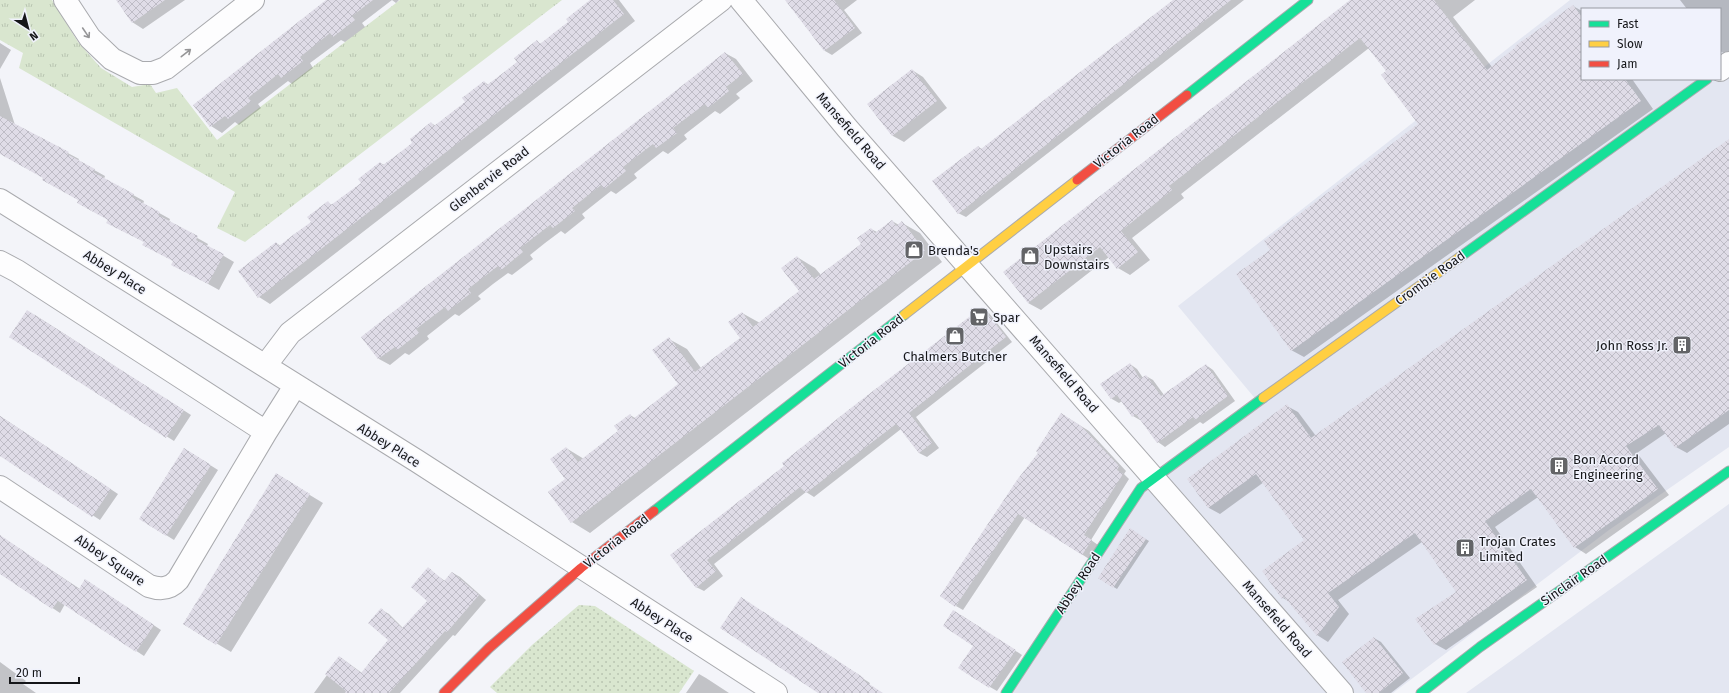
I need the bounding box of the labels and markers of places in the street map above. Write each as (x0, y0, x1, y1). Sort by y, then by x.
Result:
shop icon: Brenda's (903, 239, 925, 261)
place label: Upstairs Downstairs (1044, 242, 1109, 272)
place label: Brenda's (928, 243, 979, 258)
shop icon: Upstairs Downstairs (1019, 245, 1041, 267)
supermarket icon: Spar (968, 306, 990, 328)
place label: Spar (993, 310, 1020, 325)
shop icon: Chalmers Butcher (944, 325, 966, 347)
building icon: John Ross Jr. (1671, 334, 1693, 356)
place label: John Ross Jr. (1596, 338, 1668, 353)
place label: Chalmers Butcher (903, 349, 1007, 364)
place label: Bon Accord Engineering (1573, 452, 1643, 482)
building icon: Bon Accord Engineering (1548, 455, 1570, 477)
place label: Trojan Crates Limited (1479, 534, 1556, 564)
building icon: Trojan Crates Limited (1454, 537, 1476, 559)

